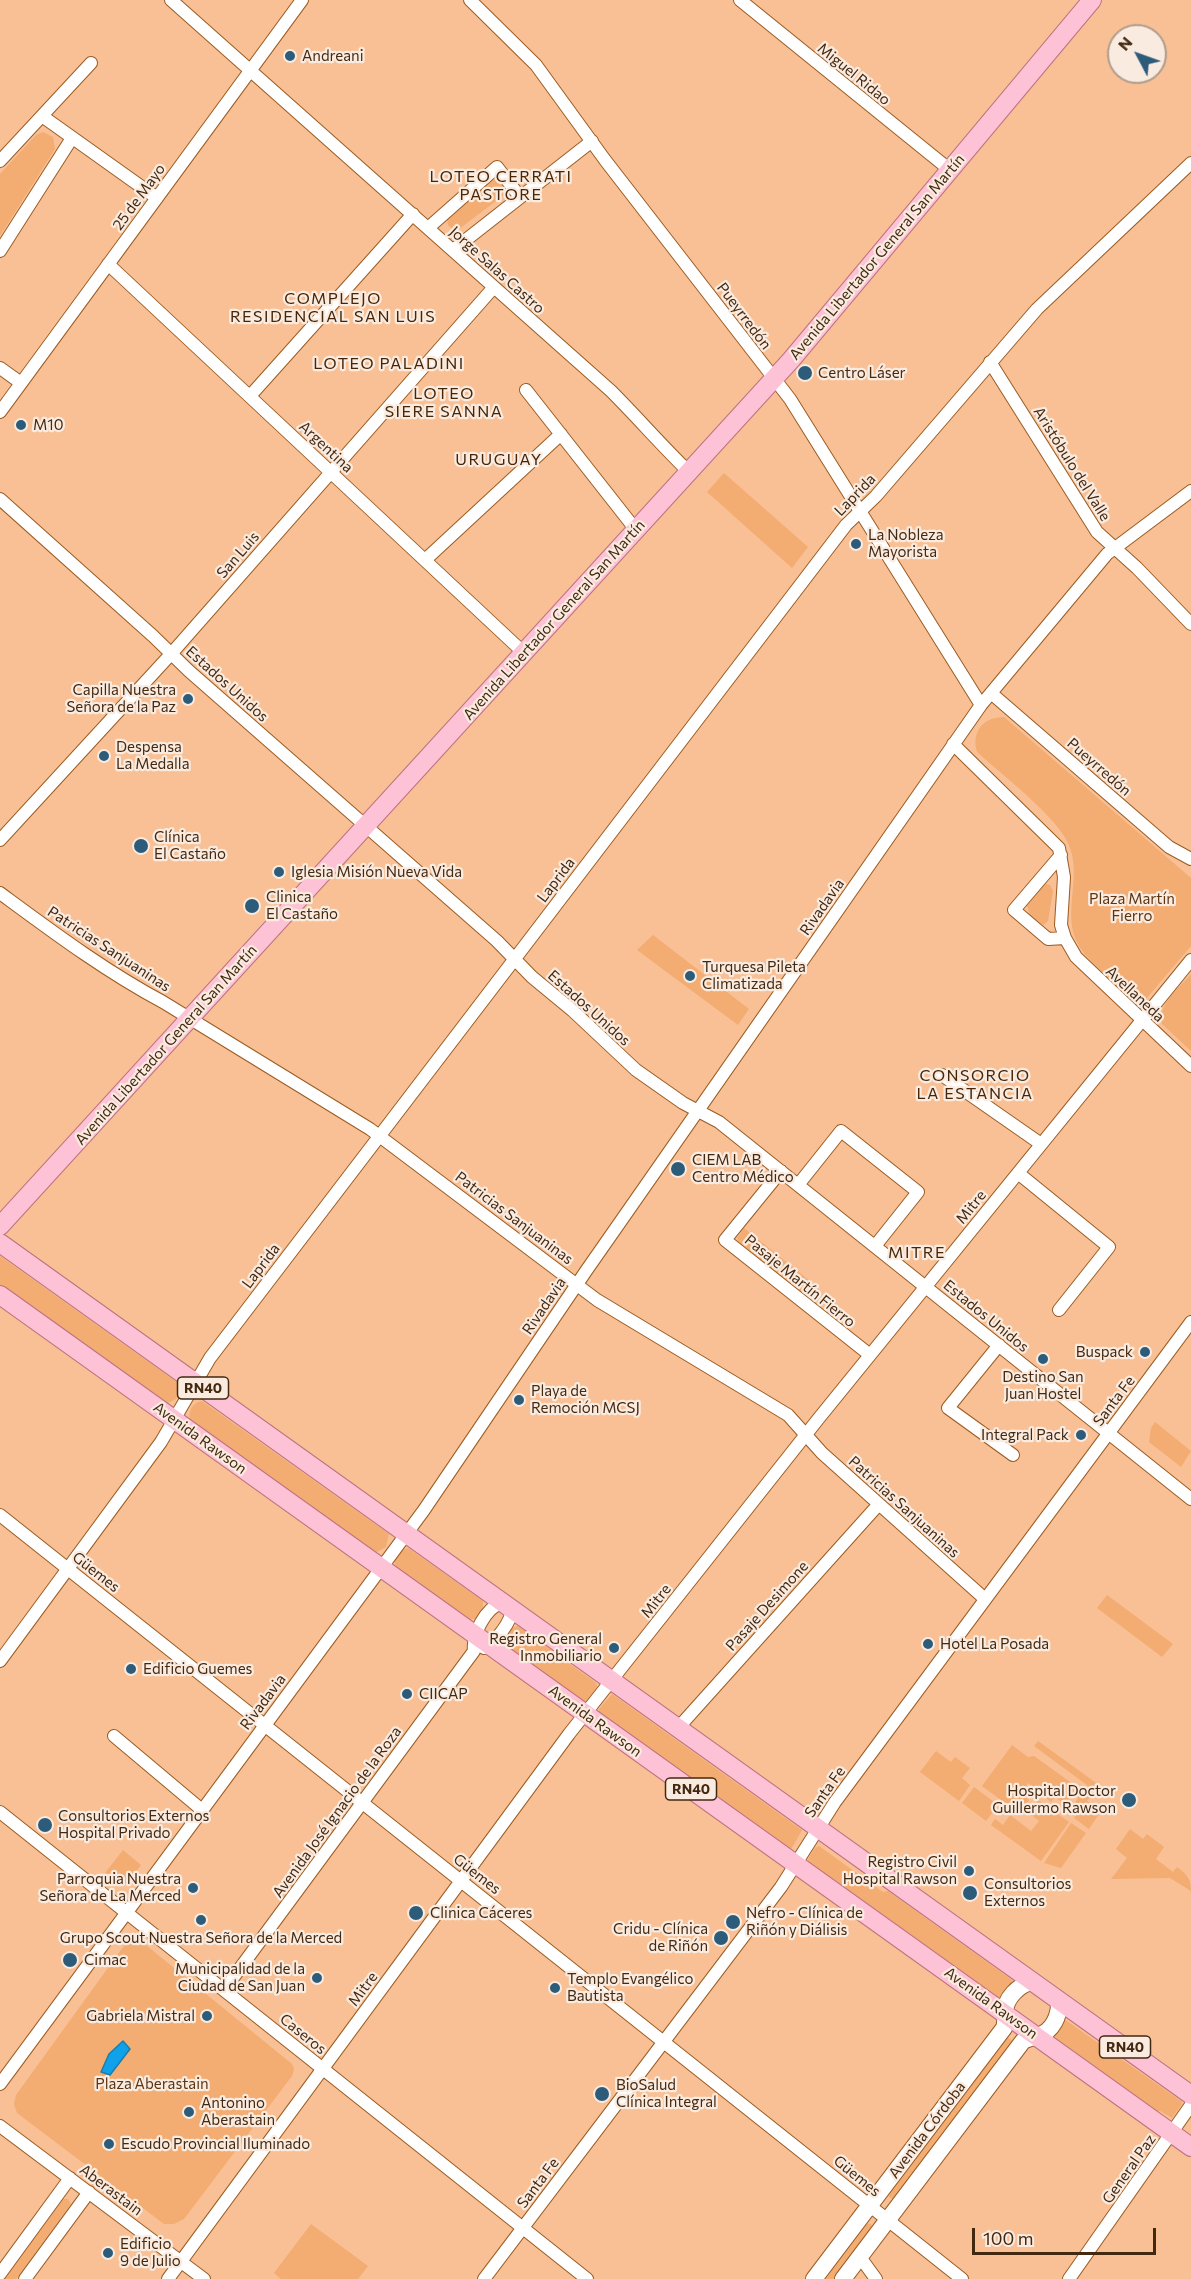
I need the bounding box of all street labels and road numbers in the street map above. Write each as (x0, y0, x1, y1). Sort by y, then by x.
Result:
street label: Miguel Ridao (814, 39, 894, 109)
street label: Avenida Libertador General San Martín (786, 150, 968, 364)
street label: 25 de Mayo (109, 160, 169, 234)
street label: Jorge Salas Castro (446, 223, 548, 317)
street label: Pueyrredón (713, 279, 775, 353)
street label: Aristóbulo del Valle (1030, 404, 1114, 524)
street label: Argentina (295, 417, 357, 477)
street label: Laprida (831, 470, 879, 520)
street label: Avenida Libertador General San Martín (459, 516, 649, 724)
street label: San Luis (213, 528, 263, 582)
street label: Estados Unidos (182, 642, 272, 726)
street label: Pueyrredón (1063, 734, 1135, 800)
street label: Laprida (533, 854, 579, 906)
street label: Rivadavia (796, 875, 848, 939)
street label: Patricias Sanjuaninas (44, 902, 174, 996)
street label: Avenida Libertador General San Martín (71, 941, 261, 1149)
street label: Avellaneda (1102, 962, 1168, 1026)
street label: Estados Unidos (544, 966, 634, 1050)
street label: Patricias Sanjuaninas (451, 1168, 577, 1268)
street label: Mitre (952, 1187, 990, 1227)
street label: Pasaje Martín Fierro (741, 1231, 859, 1331)
street label: Laprida (238, 1240, 284, 1292)
street label: Rivadavia (518, 1274, 570, 1338)
street label: Estados Unidos (940, 1276, 1032, 1356)
street label: Santa Fe (1089, 1372, 1139, 1430)
road number: RN40 (178, 1377, 228, 1399)
street label: Avenida Rawson (150, 1398, 250, 1478)
street label: Patricias Sanjuaninas (845, 1452, 963, 1562)
street label: Güemes (69, 1548, 123, 1596)
street label: Pasaje Desimone (722, 1557, 812, 1655)
street label: Mitre (637, 1580, 675, 1622)
street label: Rivadavia (236, 1671, 290, 1733)
street label: Avenida Rawson (545, 1681, 645, 1761)
street label: Avenida José Ignacio de la Roza (269, 1723, 405, 1901)
street label: Santa Fe (801, 1763, 849, 1821)
road number: RN40 (666, 1778, 716, 1800)
street label: Güemes (450, 1850, 504, 1898)
street label: Avenida Rawson (941, 1963, 1041, 2043)
street label: Mitre (345, 1968, 381, 2010)
street label: Caseros (276, 2010, 330, 2058)
road number: RN40 (1100, 2036, 1150, 2058)
street label: Avenida Córdoba (885, 2078, 969, 2182)
street label: General Paz (1099, 2131, 1159, 2207)
street label: Güemes (830, 2152, 884, 2200)
street label: Santa Fe (513, 2154, 563, 2212)
street label: Aberastain (76, 2161, 146, 2219)

